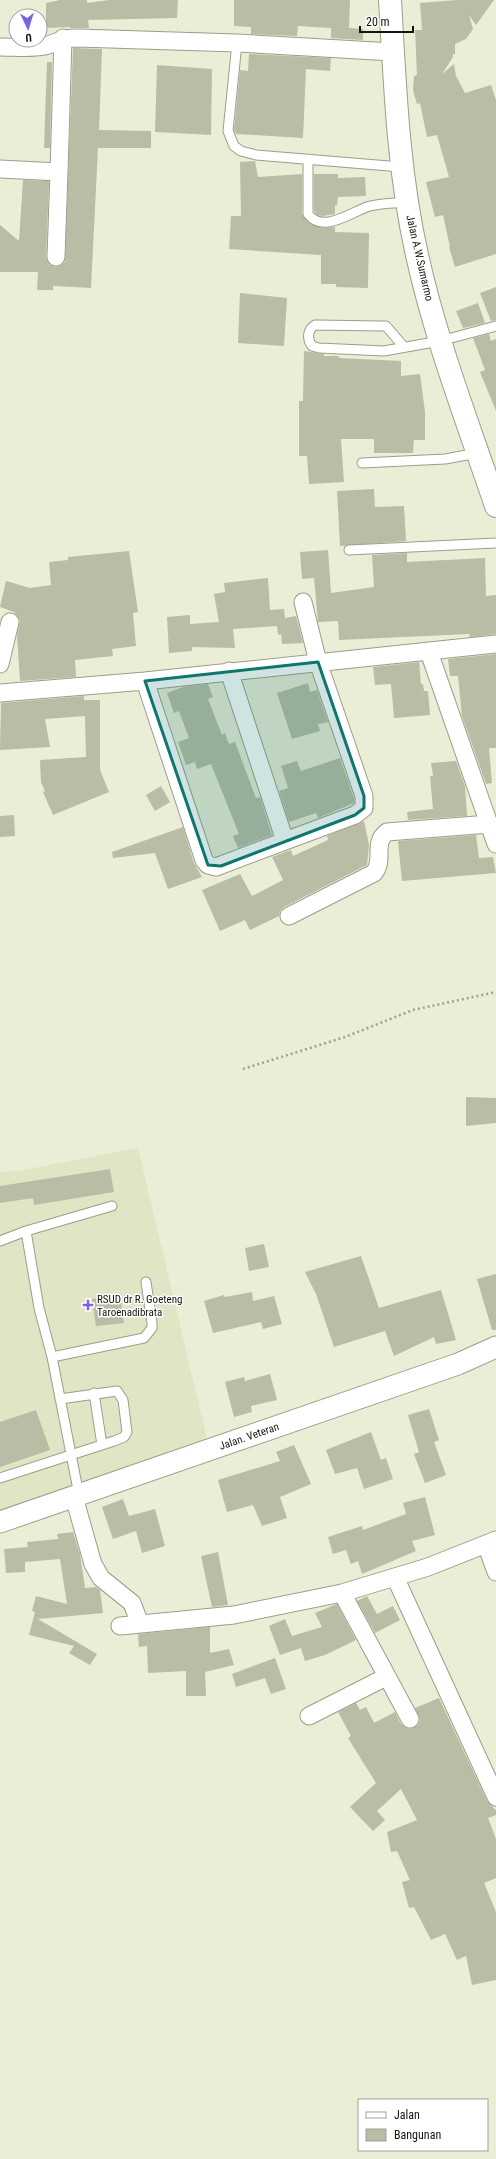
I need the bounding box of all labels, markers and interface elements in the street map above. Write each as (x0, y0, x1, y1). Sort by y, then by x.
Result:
north arrow (8, 8, 48, 48)
scale bar (360, 8, 413, 34)
text: 20 m (366, 15, 390, 29)
text: U (25, 31, 32, 44)
street label: Jalan A.W.Sumarmo (403, 214, 436, 303)
place label: RSUD dr R. Goeteng Taroenadibrata (97, 1293, 182, 1319)
marker: RSUD dr R. Goeteng Taroenadibrata (82, 1299, 94, 1311)
street label: Jalan. Veteran (218, 1420, 281, 1453)
legend (358, 2099, 488, 2151)
text: Jalan (394, 2108, 420, 2122)
text: Bangunan (394, 2128, 441, 2142)

